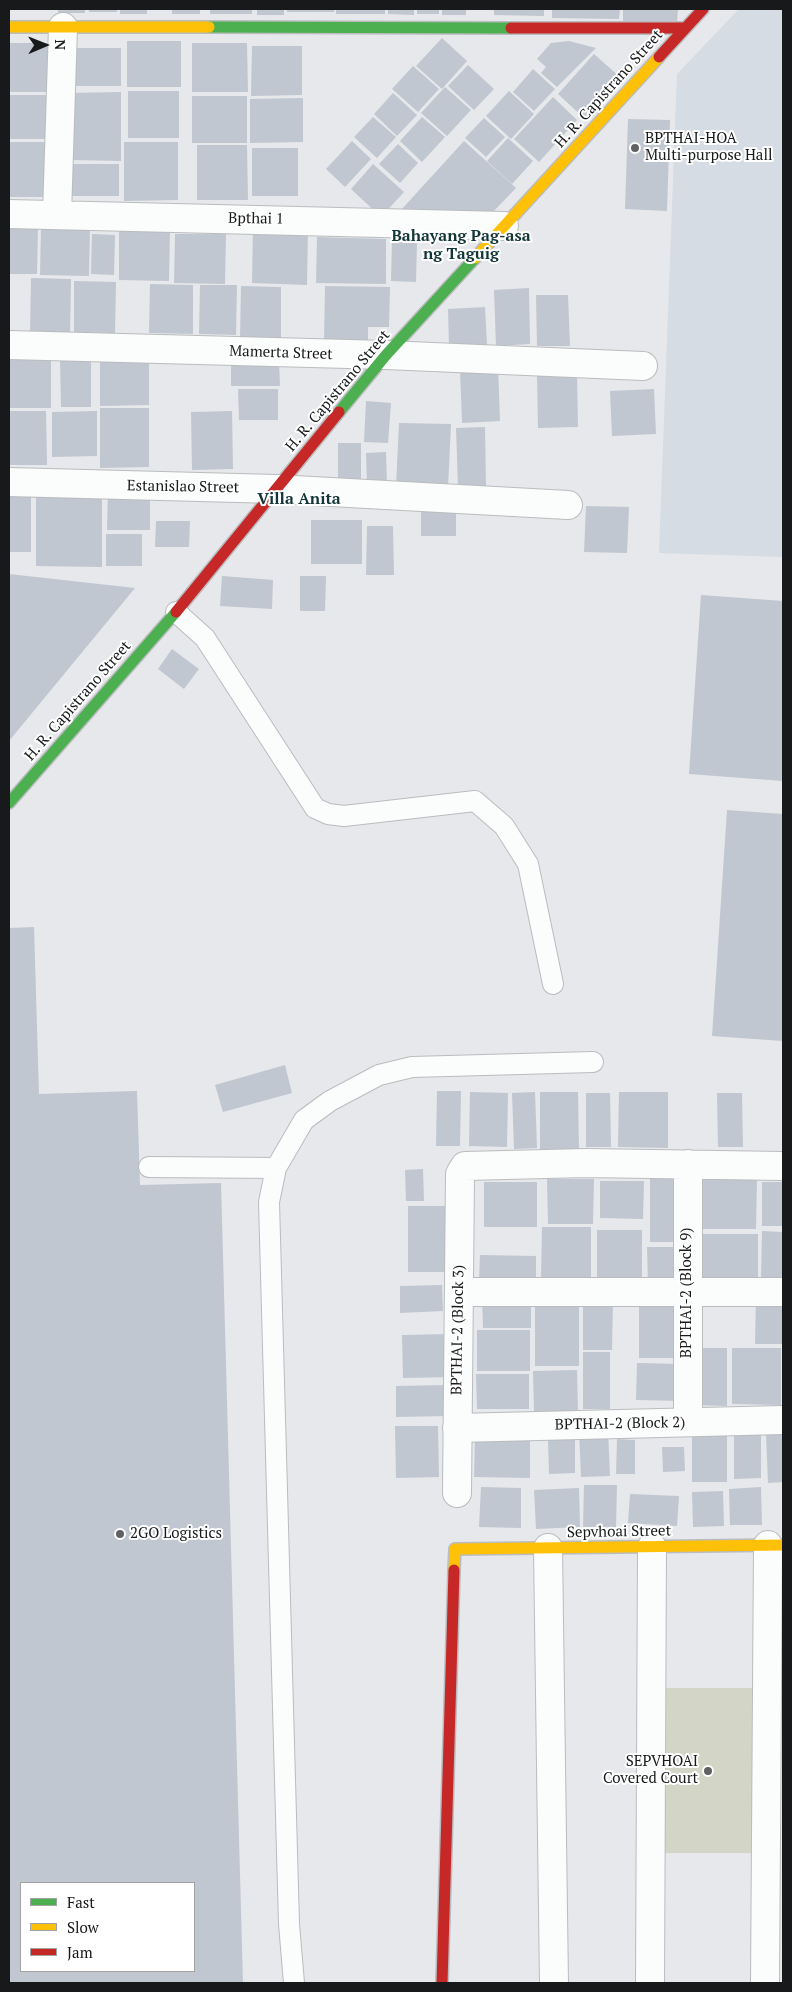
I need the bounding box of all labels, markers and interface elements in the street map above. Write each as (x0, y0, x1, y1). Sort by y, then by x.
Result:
north arrow (20, 20, 70, 70)
street label: H. R. Capistrano Street (551, 26, 667, 152)
text: N (51, 39, 70, 50)
place label: BPTHAI-HOA Multi-purpose Hall (645, 130, 772, 165)
marker: BPTHAI-HOA Multi-purpose Hall (629, 142, 641, 154)
street label: Bpthai 1 (228, 210, 284, 228)
district label: Bahayang Pag-asa ng Taguig (391, 226, 531, 264)
street label: H. R. Capistrano Street (282, 327, 394, 455)
street label: Mamerta Street (229, 342, 333, 364)
street label: Estanislao Street (127, 477, 239, 497)
district label: Villa Anita (257, 489, 341, 509)
street label: H. R. Capistrano Street (21, 637, 135, 765)
street label: BPTHAI-2 (Block 9) (678, 1228, 696, 1358)
street label: BPTHAI-2 (Block 3) (448, 1265, 468, 1395)
street label: BPTHAI-2 (Block 2) (555, 1414, 685, 1434)
street label: Sepvhoai Street (567, 1522, 671, 1542)
place label: 2GO Logistics (130, 1525, 222, 1543)
marker: 2GO Logistics (114, 1528, 126, 1540)
place label: SEPVHOAI Covered Court (603, 1753, 698, 1788)
marker: SEPVHOAI Covered Court (702, 1765, 714, 1777)
legend (20, 1882, 195, 1972)
text: Fast (67, 1892, 95, 1912)
text: Slow (67, 1917, 99, 1937)
text: Jam (67, 1942, 93, 1962)

